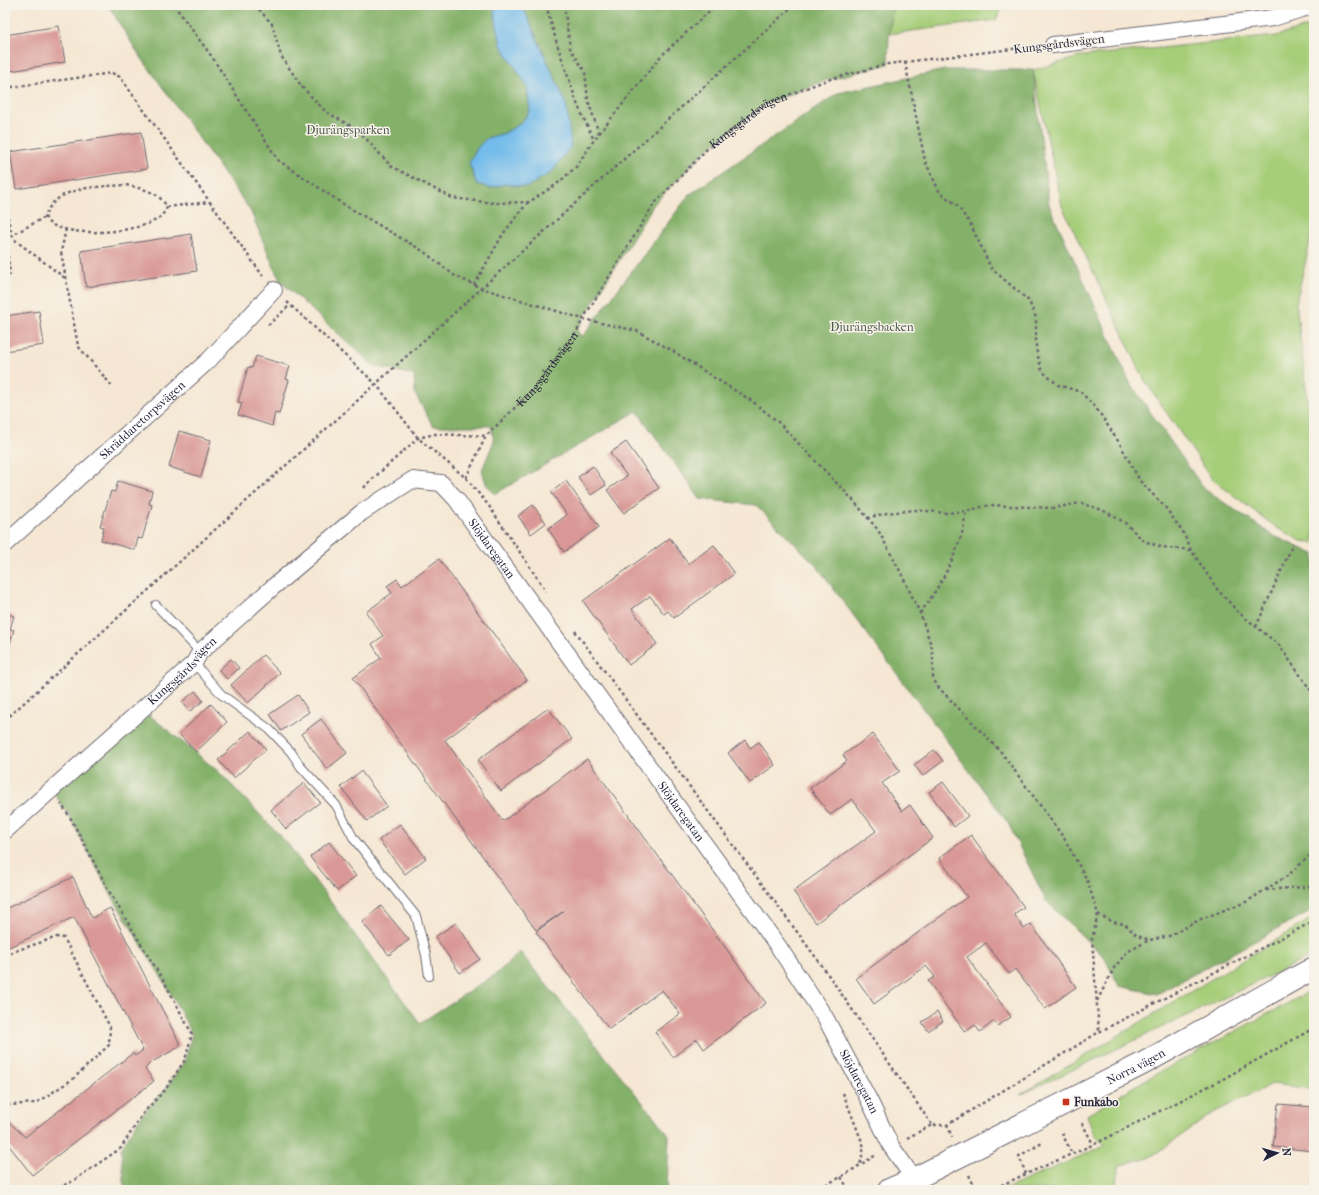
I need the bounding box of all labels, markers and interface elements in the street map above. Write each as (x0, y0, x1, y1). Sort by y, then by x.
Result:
street label: Kungsgårdsvägen (1013, 31, 1105, 57)
street label: Kungsgårdsvägen (706, 89, 789, 152)
park label: Djurängsparken (306, 123, 390, 137)
park label: Djurängsbacken (830, 320, 914, 334)
street label: Kungsgårdsvägen (513, 329, 581, 410)
street label: Skräddaretorpsvägen (97, 378, 188, 462)
street label: Slöjdaregatan (465, 516, 518, 581)
street label: Kungsgårdsvägen (145, 634, 219, 708)
street label: Slöjdaregatan (655, 779, 707, 844)
street label: Norra vägen (1104, 1046, 1168, 1088)
street label: Slöjdaregatan (836, 1047, 881, 1116)
place label: Funkabo (1073, 1095, 1118, 1109)
marker: Funkabo (1061, 1097, 1071, 1107)
north arrow (1257, 1133, 1297, 1173)
text: N (1280, 1147, 1293, 1157)

